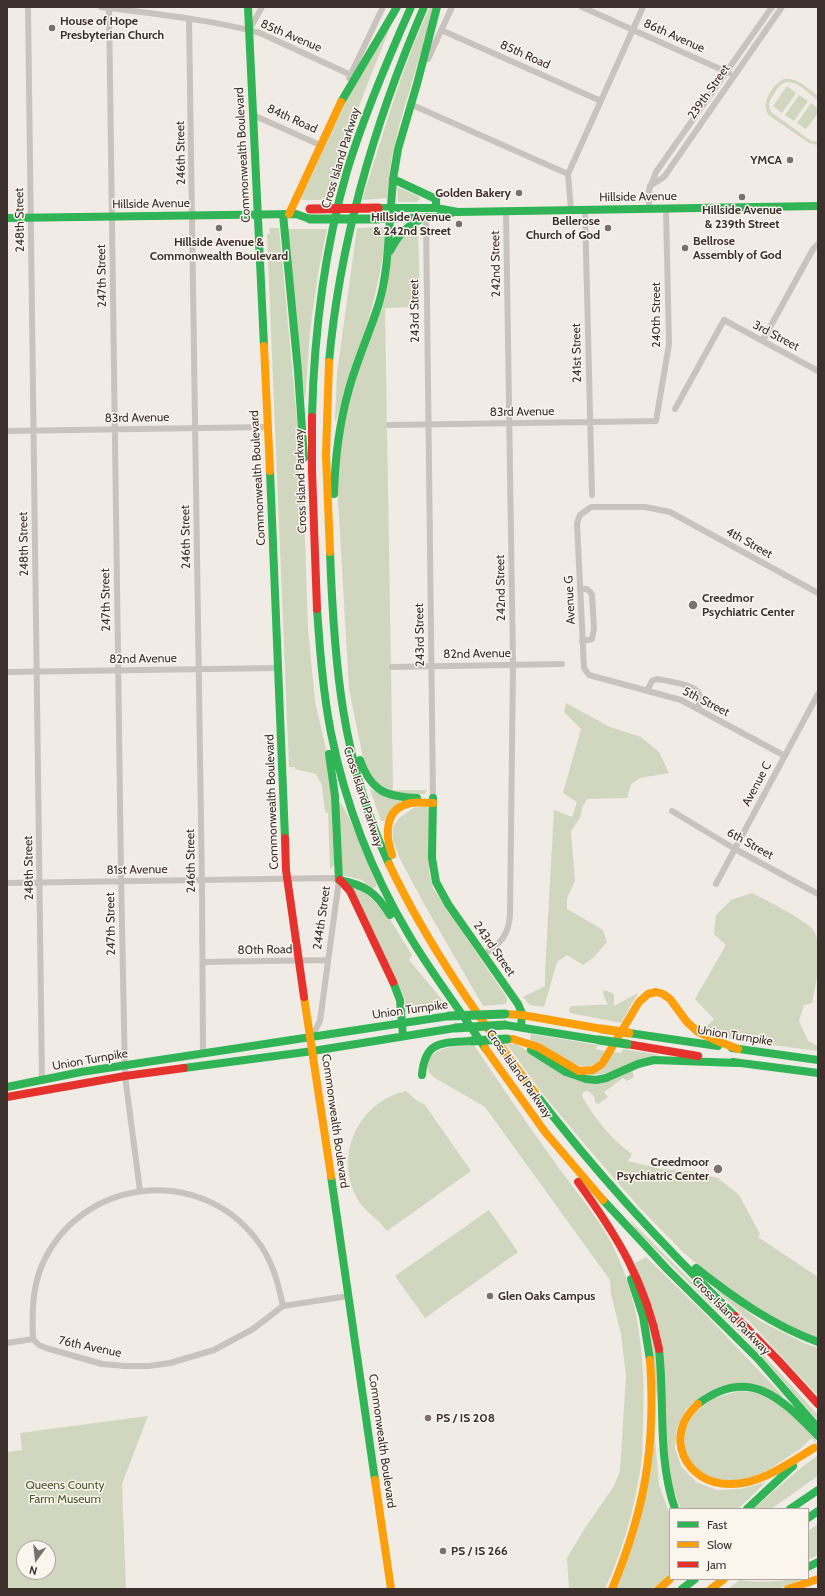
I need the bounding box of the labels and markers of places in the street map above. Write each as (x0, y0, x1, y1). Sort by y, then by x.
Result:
place label: House of Hope Presbyterian Church (60, 14, 164, 42)
marker: House of Hope Presbyterian Church (47, 23, 57, 33)
place label: YMCA (750, 153, 782, 167)
marker: YMCA (785, 155, 795, 165)
place label: Golden Bakery (435, 186, 511, 200)
marker: Golden Bakery (514, 188, 524, 198)
marker: Hillside Avenue & 239th Street (737, 192, 747, 202)
place label: Hillside Avenue & 239th Street (702, 203, 782, 231)
place label: Hillside Avenue & 242nd Street (371, 210, 451, 238)
place label: Bellerose Church of God (526, 214, 600, 242)
marker: Hillside Avenue & 242nd Street (454, 219, 464, 229)
marker: Hillside Avenue & Commonwealth Boulevard (214, 223, 224, 233)
marker: Bellerose Church of God (603, 223, 613, 233)
place label: Bellrose Assembly of God (693, 234, 781, 262)
place label: Hillside Avenue & Commonwealth Boulevard (150, 235, 288, 263)
marker: Bellrose Assembly of God (680, 243, 690, 253)
place label: Creedmor Psychiatric Center (702, 591, 795, 619)
marker: Creedmor Psychiatric Center (687, 599, 699, 611)
place label: Creedmoor Psychiatric Center (616, 1155, 709, 1183)
marker: Creedmoor Psychiatric Center (712, 1163, 724, 1175)
place label: Glen Oaks Campus (498, 1289, 595, 1303)
marker: Glen Oaks Campus (485, 1291, 495, 1301)
place label: PS / IS 208 (436, 1411, 495, 1425)
marker: PS / IS 208 (423, 1413, 433, 1423)
place label: PS / IS 266 (451, 1544, 508, 1558)
marker: PS / IS 266 (438, 1546, 448, 1556)

